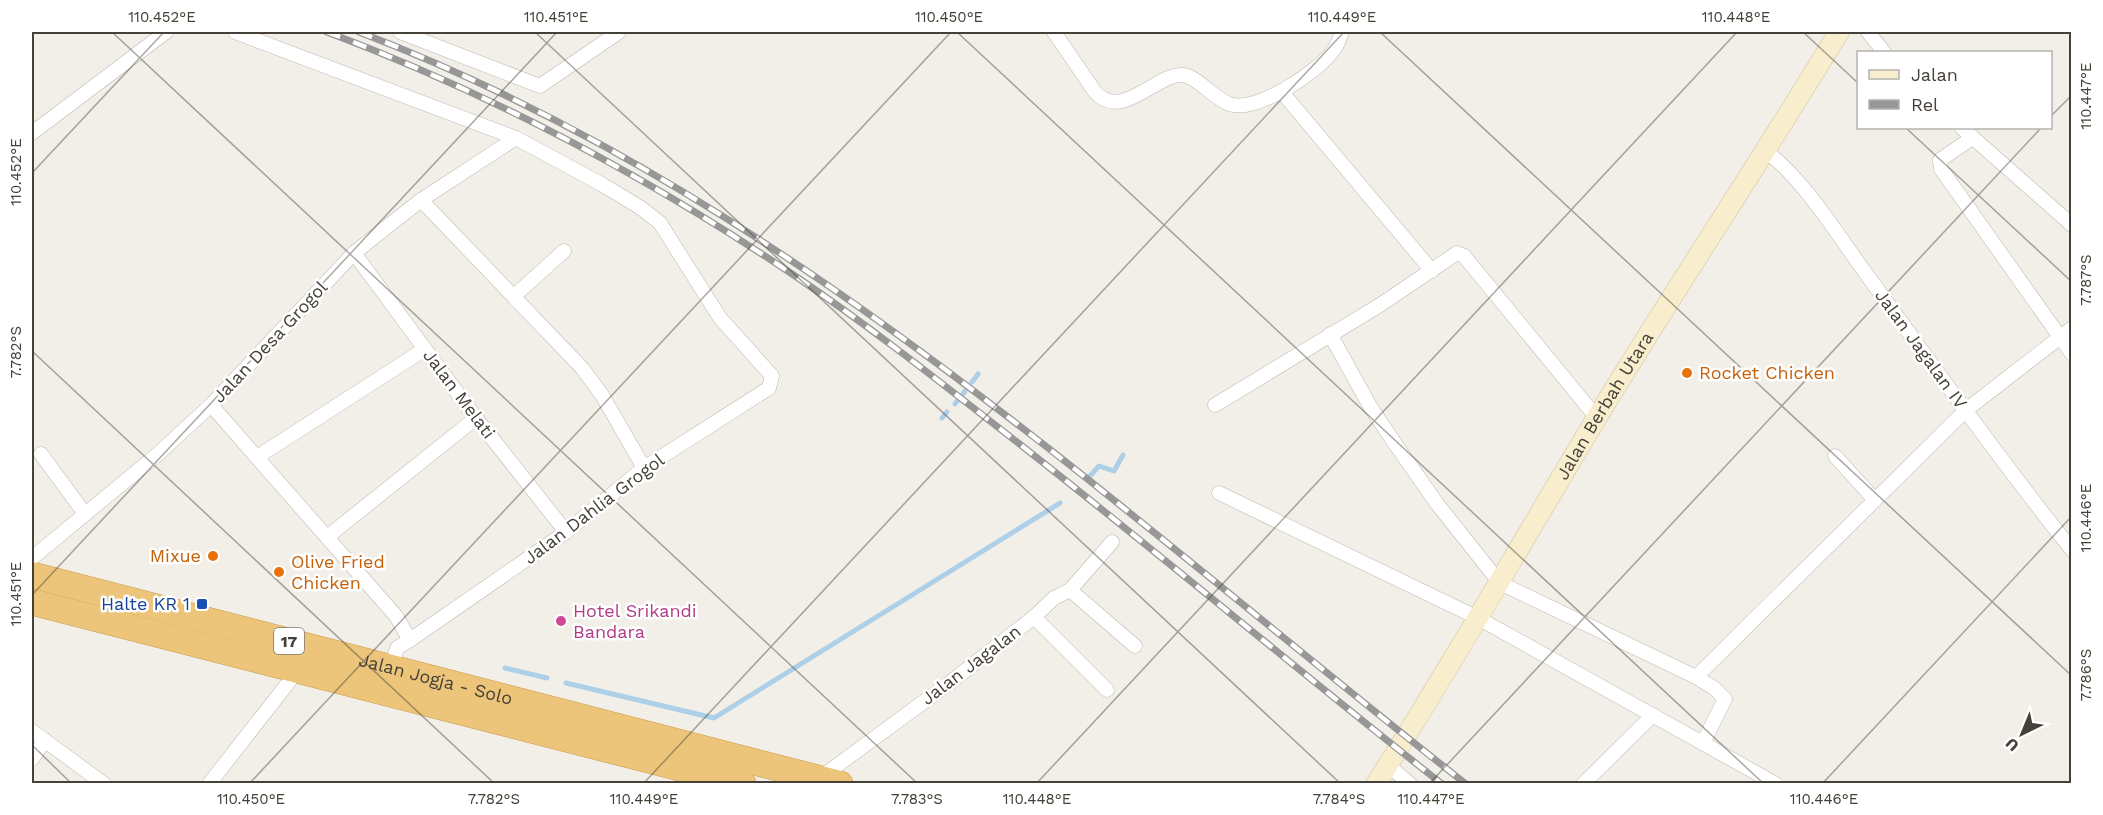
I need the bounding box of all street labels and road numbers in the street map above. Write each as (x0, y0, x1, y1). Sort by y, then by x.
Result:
street label: Jalan Desa Grogol (208, 276, 332, 407)
street label: Jalan Jagalan IV (1871, 285, 1972, 413)
street label: Jalan Berbah Utara (1551, 328, 1657, 483)
street label: Jalan Melati (419, 345, 500, 442)
street label: Jalan Dahlia Grogol (519, 449, 668, 568)
street label: Jalan Jagalan (917, 620, 1025, 709)
road number: 17 (274, 628, 304, 654)
street label: Jalan Jogja - Solo (357, 649, 515, 709)

